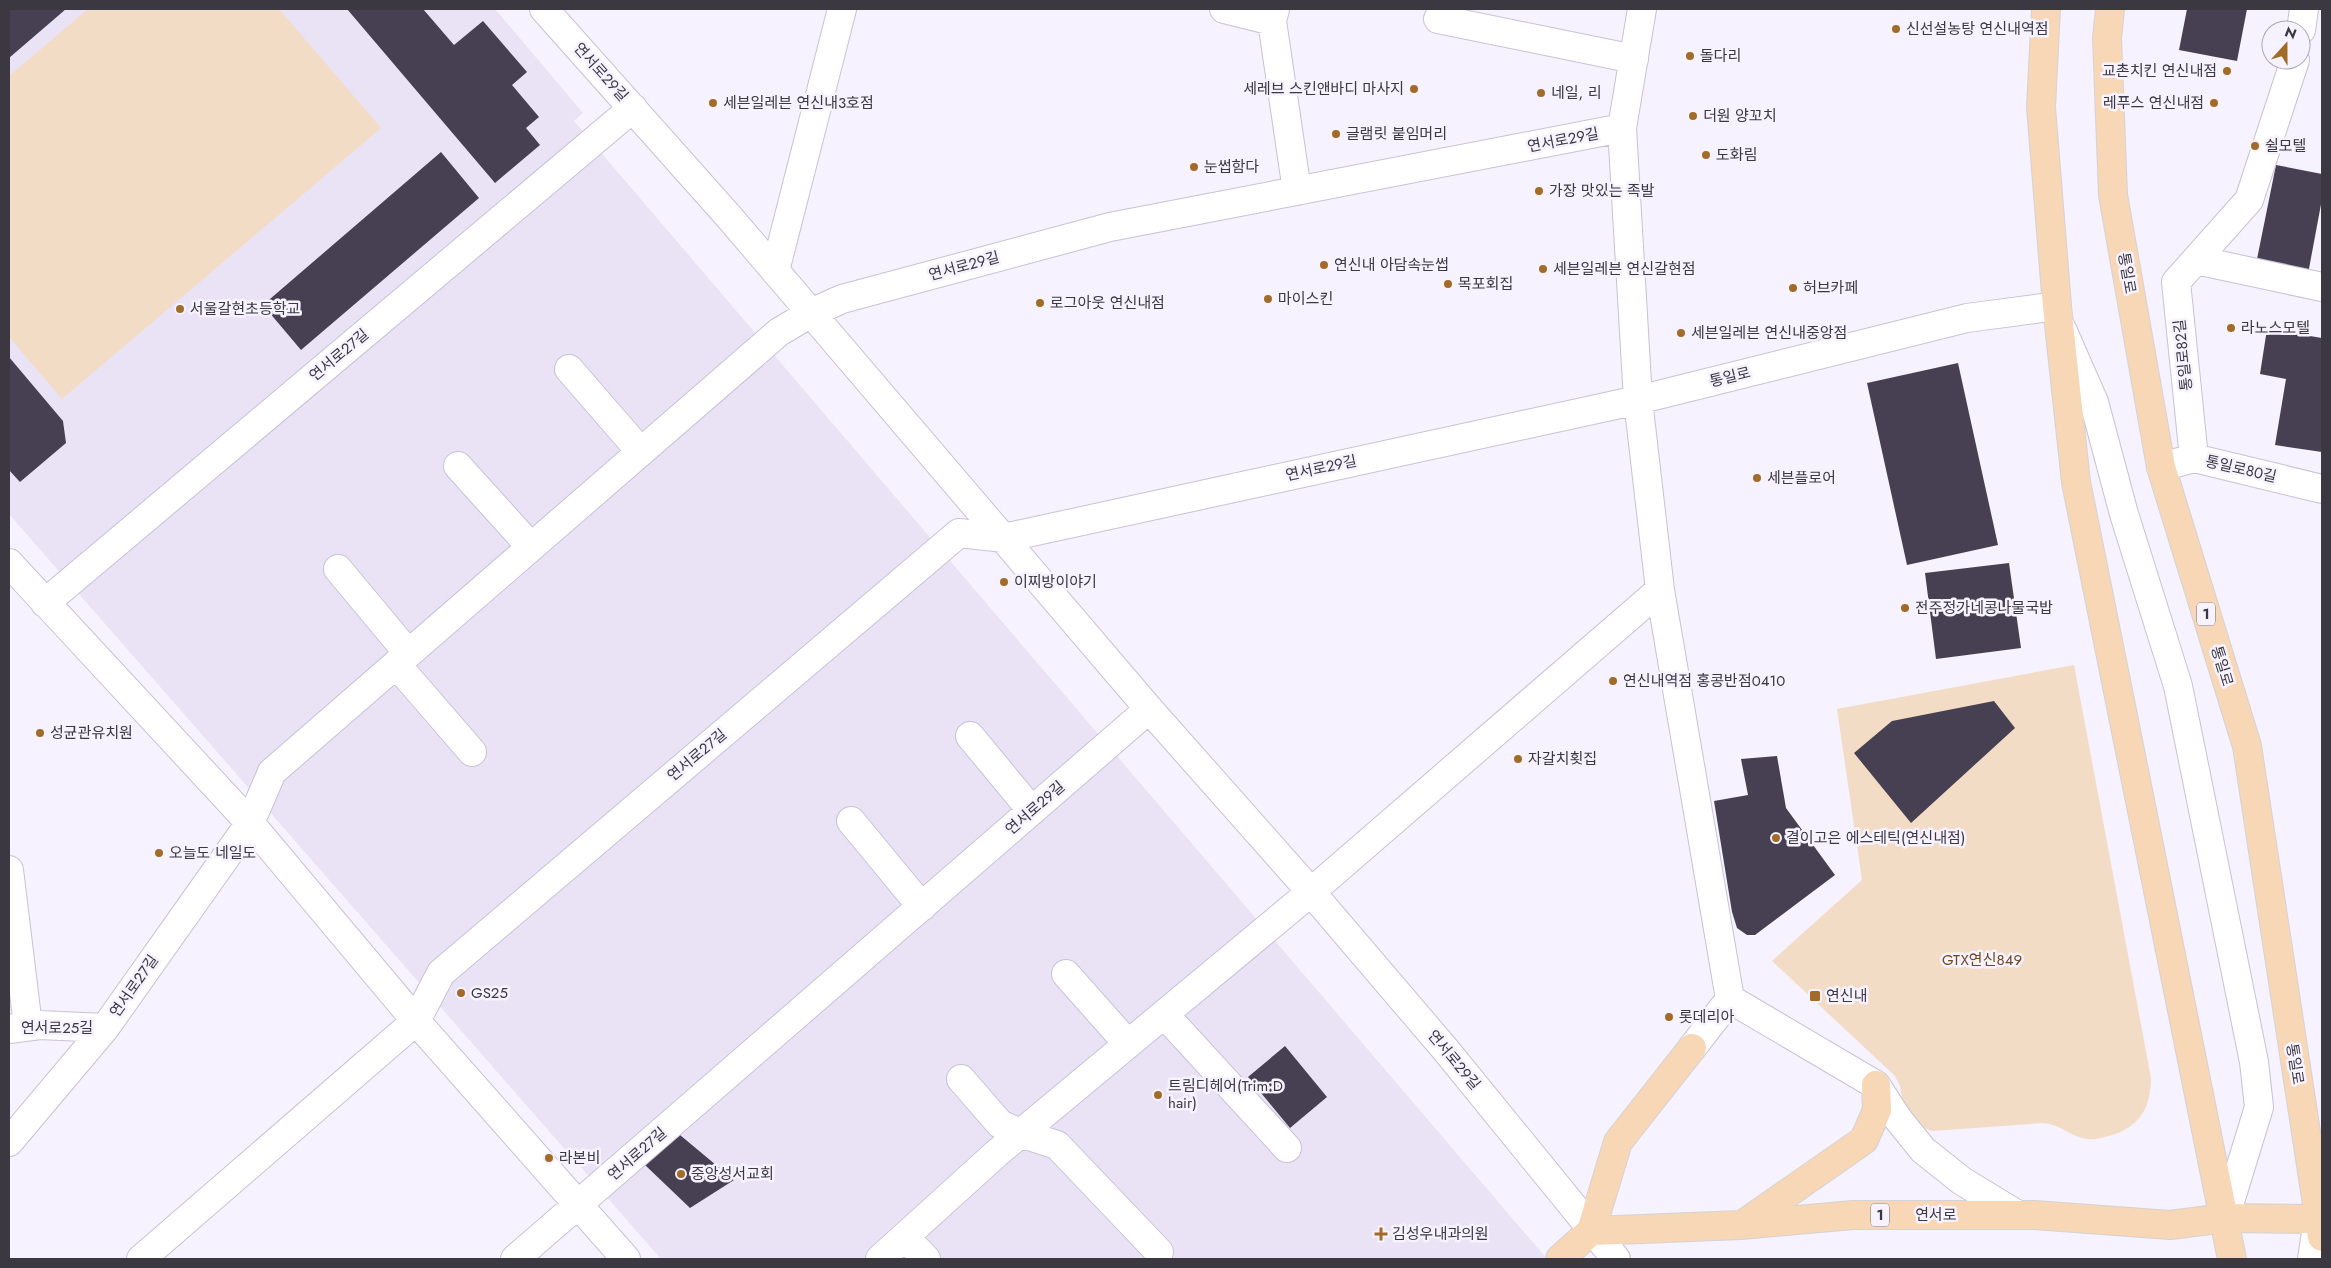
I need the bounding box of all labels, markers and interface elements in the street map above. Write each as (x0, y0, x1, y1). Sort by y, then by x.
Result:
place label: 신선설농탕 연신내역점 (1906, 18, 2049, 40)
north arrow (2261, 20, 2311, 70)
text: N (2282, 22, 2299, 44)
marker: 신선설농탕 연신내역점 (1890, 23, 1902, 35)
street label: 연서로29길 (569, 38, 633, 106)
place label: 돌다리 (1700, 45, 1741, 67)
marker: 돌다리 (1684, 50, 1696, 62)
place label: 교촌치킨 연신내점 (2102, 60, 2217, 82)
marker: 교촌치킨 연신내점 (2221, 65, 2233, 77)
place label: 세레브 스킨앤바디 마사지 (1243, 78, 1404, 100)
place label: 네일, 리 (1551, 82, 1602, 104)
marker: 세레브 스킨앤바디 마사지 (1408, 83, 1420, 95)
marker: 네일, 리 (1535, 87, 1547, 99)
place label: 세븐일레븐 연신내3호점 (723, 92, 874, 114)
place label: 레푸스 연신내점 (2103, 92, 2204, 114)
marker: 세븐일레븐 연신내3호점 (707, 97, 719, 109)
marker: 레푸스 연신내점 (2208, 97, 2220, 109)
place label: 더원 양꼬치 (1703, 105, 1777, 127)
marker: 더원 양꼬치 (1687, 110, 1699, 122)
street label: 연서로29길 (1525, 122, 1601, 158)
place label: 글램릿 붙임머리 (1346, 123, 1447, 145)
marker: 글램릿 붙임머리 (1330, 128, 1342, 140)
place label: 쉴모텔 (2265, 135, 2306, 157)
marker: 쉴모텔 (2249, 140, 2261, 152)
place label: 도화림 (1716, 144, 1757, 166)
marker: 도화림 (1700, 149, 1712, 161)
place label: 눈썹함다 (1204, 156, 1259, 178)
marker: 눈썹함다 (1188, 161, 1200, 173)
place label: 가장 맛있는 족발 (1549, 180, 1655, 202)
marker: 가장 맛있는 족발 (1533, 185, 1545, 197)
street label: 연서로29길 (926, 246, 1002, 286)
street label: 통일로 (2113, 251, 2141, 295)
place label: 연신내 아담속눈썹 (1334, 254, 1449, 276)
place label: 세븐일레븐 연신갈현점 (1553, 258, 1696, 280)
marker: 연신내 아담속눈썹 (1318, 259, 1330, 271)
marker: 세븐일레븐 연신갈현점 (1537, 263, 1549, 275)
place label: 목포회집 (1458, 273, 1513, 295)
place label: 허브카페 (1803, 277, 1858, 299)
marker: 목포회집 (1442, 278, 1454, 290)
marker: 허브카페 (1787, 282, 1799, 294)
place label: 마이스킨 (1278, 288, 1333, 310)
place label: 로그아웃 연신내점 (1050, 292, 1165, 314)
marker: 마이스킨 (1262, 293, 1274, 305)
marker: 로그아웃 연신내점 (1034, 297, 1046, 309)
place label: 서울갈현초등학교 (190, 298, 300, 320)
marker: 서울갈현초등학교 (174, 303, 186, 315)
place label: 라노스모텔 (2241, 317, 2310, 339)
street label: 통일로82길 (2168, 318, 2198, 392)
place label: 세븐일레븐 연신내중앙점 (1691, 322, 1847, 344)
marker: 라노스모텔 (2225, 322, 2237, 334)
street label: 연서로27길 (304, 324, 374, 386)
marker: 세븐일레븐 연신내중앙점 (1675, 327, 1687, 339)
street label: 통일로 (1707, 361, 1753, 393)
street label: 연서로29길 (1283, 450, 1359, 486)
street label: 통일로80길 (2203, 450, 2279, 488)
place label: 세븐플로어 (1767, 467, 1836, 489)
marker: 세븐플로어 (1751, 472, 1763, 484)
place label: 이찌방이야기 (1014, 571, 1097, 593)
marker: 이찌방이야기 (998, 576, 1010, 588)
place label: 전주정가네콩나물국밥 (1915, 597, 2053, 619)
marker: 전주정가네콩나물국밥 (1899, 602, 1911, 614)
road number: 1 (2197, 602, 2215, 626)
street label: 통일로 (2205, 643, 2239, 689)
place label: 연신내역점 홍콩반점0410 (1623, 670, 1785, 692)
marker: 연신내역점 홍콩반점0410 (1607, 675, 1619, 687)
place label: 성균관유치원 (50, 722, 133, 744)
street label: 연서로27길 (662, 724, 732, 786)
marker: 성균관유치원 (34, 727, 46, 739)
place label: 자갈치횟집 (1528, 748, 1597, 770)
marker: 자갈치횟집 (1512, 753, 1524, 765)
street label: 연서로29길 (1000, 776, 1070, 840)
place label: 결이고은 에스테틱(연신내점) (1786, 827, 1965, 849)
marker: 결이고은 에스테틱(연신내점) (1770, 832, 1782, 844)
place label: 오늘도 네일도 (169, 842, 256, 864)
marker: 오늘도 네일도 (153, 847, 165, 859)
park label: GTX연신849 (1942, 949, 2022, 971)
street label: 연서로27길 (104, 950, 164, 1022)
place label: GS25 (471, 982, 508, 1004)
place label: 연신내 (1826, 985, 1867, 1007)
marker: GS25 (455, 987, 467, 999)
marker: 연신내 (1808, 989, 1822, 1003)
place label: 롯데리아 (1679, 1006, 1734, 1028)
marker: 롯데리아 (1663, 1011, 1675, 1023)
street label: 연서로25길 (21, 1017, 93, 1039)
street label: 연서로29길 (1422, 1025, 1486, 1095)
street label: 통일로 (2281, 1042, 2309, 1086)
place label: 트림디헤어(Trim:D hair) (1168, 1075, 1283, 1114)
marker: 트림디헤어(Trim:D hair) (1152, 1089, 1164, 1101)
street label: 연서로27길 (603, 1122, 671, 1186)
place label: 라본비 (559, 1147, 600, 1169)
marker: 라본비 (543, 1152, 555, 1164)
place label: 중앙성서교회 (691, 1163, 774, 1185)
marker: 중앙성서교회 (675, 1168, 687, 1180)
road number: 1 (1871, 1204, 1889, 1226)
street label: 연서로 (1915, 1204, 1957, 1226)
place label: 김성우내과의원 (1392, 1223, 1489, 1245)
marker: 김성우내과의원 (1374, 1227, 1388, 1241)

